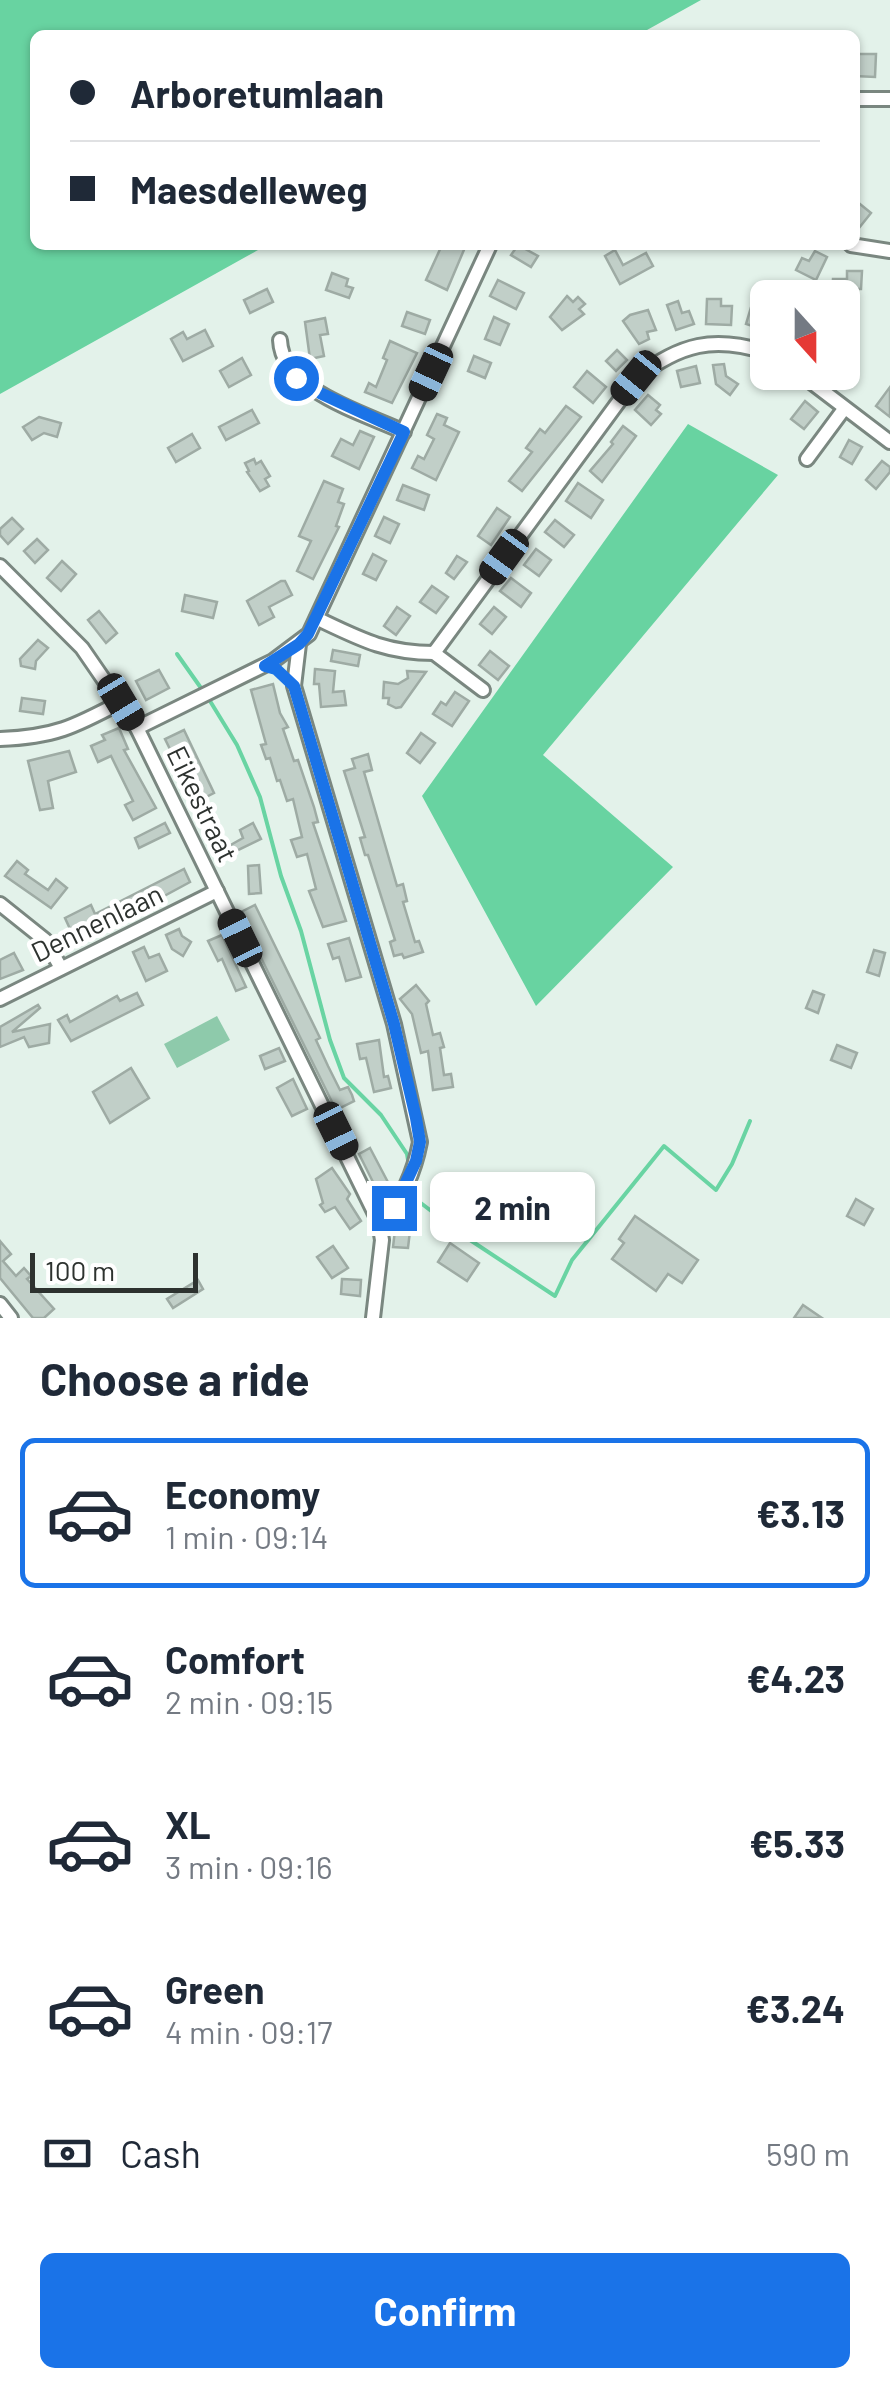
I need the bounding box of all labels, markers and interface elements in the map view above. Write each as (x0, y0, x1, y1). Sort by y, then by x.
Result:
text: Arboretumlaan (130, 70, 384, 116)
text: Maesdelleweg (130, 166, 368, 212)
north arrow (750, 280, 860, 390)
map controls (750, 280, 860, 390)
car (405, 338, 457, 406)
car (605, 345, 667, 411)
route start (274, 356, 319, 401)
car (474, 524, 534, 590)
car (93, 669, 149, 735)
street label: Eikestraat (160, 740, 246, 867)
street label: Dennenlaan (25, 876, 168, 969)
car (213, 904, 267, 972)
car (309, 1097, 363, 1165)
callout: 2 min (429, 1173, 594, 1243)
route end (372, 1186, 417, 1231)
text: 2 min (474, 1188, 551, 1226)
scale bar (30, 1248, 198, 1292)
text: 100 m (45, 1253, 115, 1287)
text: Choose a ride (40, 1351, 310, 1405)
icon: car (45, 1468, 135, 1558)
text: Economy (165, 1471, 320, 1517)
text: €3.13 (756, 1490, 845, 1536)
text: 1 min · 09:14 (165, 1517, 328, 1555)
icon: car (45, 1633, 135, 1723)
text: Comfort (165, 1636, 305, 1682)
text: €4.23 (746, 1655, 845, 1701)
text: 2 min · 09:15 (165, 1682, 333, 1720)
icon: car (45, 1798, 135, 1888)
text: XL (165, 1801, 211, 1847)
text: €5.33 (749, 1820, 845, 1866)
text: 3 min · 09:16 (165, 1847, 333, 1885)
icon: car (45, 1963, 135, 2053)
text: Green (165, 1966, 265, 2012)
text: €3.24 (746, 1985, 845, 2031)
text: 4 min · 09:17 (165, 2012, 332, 2050)
icon: cash (40, 2126, 95, 2181)
text: Cash (120, 2130, 201, 2176)
text: 590 m (766, 2134, 850, 2172)
button: Confirm (40, 2253, 850, 2368)

